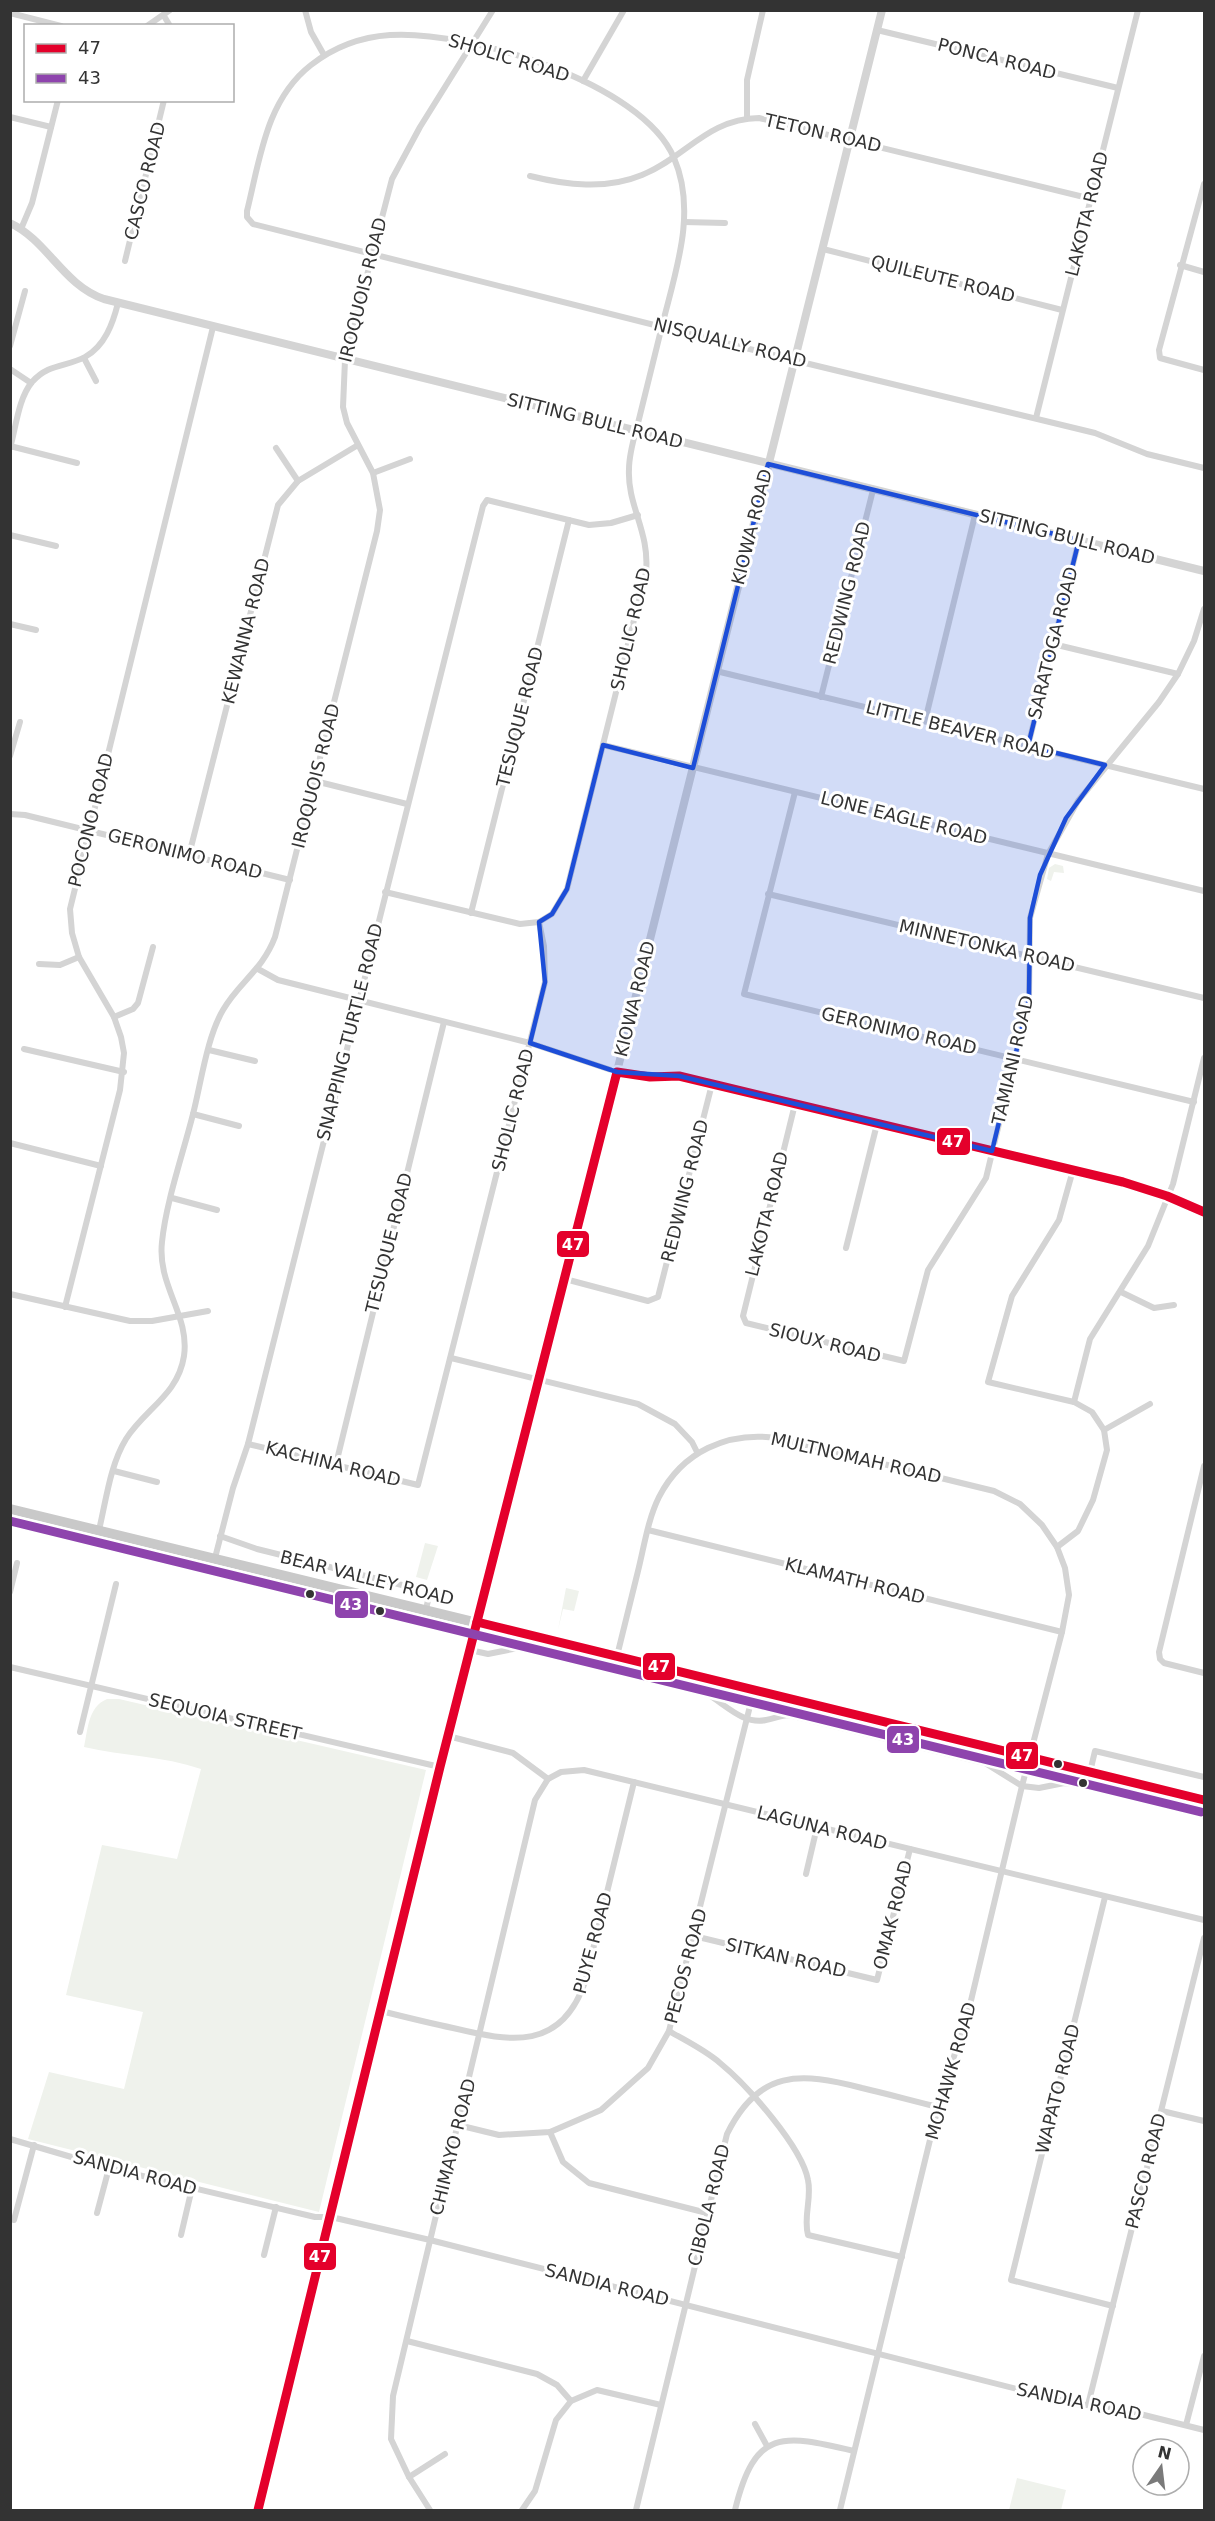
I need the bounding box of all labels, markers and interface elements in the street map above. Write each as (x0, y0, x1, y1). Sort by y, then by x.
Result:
legend (24, 24, 234, 102)
street label: SHOLIC ROAD (446, 29, 572, 86)
street label: PONCA ROAD (936, 34, 1059, 83)
text: 47 (78, 37, 101, 58)
text: 43 (78, 67, 101, 88)
street label: TETON ROAD (762, 109, 884, 156)
street label: CASCO ROAD (120, 119, 169, 242)
street label: LAKOTA ROAD (1061, 149, 1112, 278)
street label: IROQUOIS ROAD (334, 215, 391, 364)
street label: QUILEUTE ROAD (869, 250, 1017, 307)
street label: NISQUALLY ROAD (652, 313, 809, 372)
street label: SITTING BULL ROAD (505, 388, 685, 453)
street label: KIOWA ROAD (727, 467, 776, 587)
street label: SITTING BULL ROAD (977, 504, 1157, 569)
street label: REDWING ROAD (819, 519, 874, 667)
street label: KEWANNA ROAD (217, 556, 274, 706)
street label: SARATOGA ROAD (1023, 564, 1082, 721)
street label: SHOLIC ROAD (606, 565, 655, 692)
street label: TESUQUE ROAD (492, 645, 547, 790)
street label: LITTLE BEAVER ROAD (864, 696, 1057, 763)
street label: IROQUOIS ROAD (287, 701, 344, 850)
street label: POCONO ROAD (64, 751, 117, 889)
street label: LONE EAGLE ROAD (819, 787, 990, 848)
street label: GERONIMO ROAD (106, 824, 265, 883)
street label: MINNETONKA ROAD (897, 915, 1077, 976)
street label: SNAPPING TURTLE ROAD (312, 921, 387, 1143)
street label: KIOWA ROAD (610, 939, 659, 1059)
street label: TAMIANI ROAD (987, 993, 1038, 1128)
street label: GERONIMO ROAD (819, 1002, 979, 1059)
street label: SHOLIC ROAD (487, 1047, 538, 1173)
street label: REDWING ROAD (657, 1117, 712, 1265)
line badge: 47 (936, 1127, 971, 1156)
text: 47 (942, 1132, 964, 1151)
street label: LAKOTA ROAD (741, 1149, 792, 1278)
street label: TESUQUE ROAD (361, 1171, 416, 1316)
line badge: 47 (556, 1230, 590, 1258)
text: 47 (562, 1235, 584, 1254)
street label: SIOUX ROAD (767, 1318, 883, 1367)
street label: MULTNOMAH ROAD (769, 1428, 943, 1487)
street label: KACHINA ROAD (263, 1437, 403, 1491)
street label: BEAR VALLEY ROAD (278, 1546, 456, 1609)
street label: KLAMATH ROAD (783, 1553, 927, 1608)
unlabelled marker (304, 1588, 316, 1600)
line badge: 43 (334, 1590, 369, 1619)
text: 43 (340, 1595, 362, 1614)
unlabelled marker (374, 1605, 386, 1617)
line badge: 47 (642, 1652, 676, 1681)
text: 47 (648, 1657, 670, 1676)
street label: SEQUOIA STREET (147, 1689, 305, 1745)
line badge: 43 (886, 1725, 920, 1754)
text: 43 (892, 1730, 914, 1749)
line badge: 47 (1005, 1741, 1039, 1770)
text: 47 (1011, 1746, 1033, 1765)
unlabelled marker (1052, 1758, 1064, 1770)
unlabelled marker (1077, 1777, 1089, 1789)
street label: LAGUNA ROAD (755, 1801, 889, 1854)
street label: OMAK ROAD (869, 1858, 916, 1972)
street label: PUYE ROAD (569, 1890, 616, 1996)
street label: PECOS ROAD (660, 1906, 711, 2026)
street label: SITKAN ROAD (724, 1933, 849, 1982)
street label: MOHAWK ROAD (921, 2000, 980, 2142)
street label: WAPATO ROAD (1031, 2022, 1084, 2156)
street label: CHIMAYO ROAD (425, 2076, 480, 2217)
street label: PASCO ROAD (1121, 2111, 1170, 2231)
street label: CIBOLA ROAD (683, 2142, 734, 2268)
street label: SANDIA ROAD (71, 2146, 199, 2199)
line badge: 47 (303, 2242, 337, 2271)
text: 47 (309, 2247, 331, 2266)
street label: SANDIA ROAD (543, 2259, 671, 2310)
street label: SANDIA ROAD (1015, 2378, 1144, 2425)
north arrow (1131, 2437, 1191, 2497)
text: N (1156, 2442, 1173, 2464)

